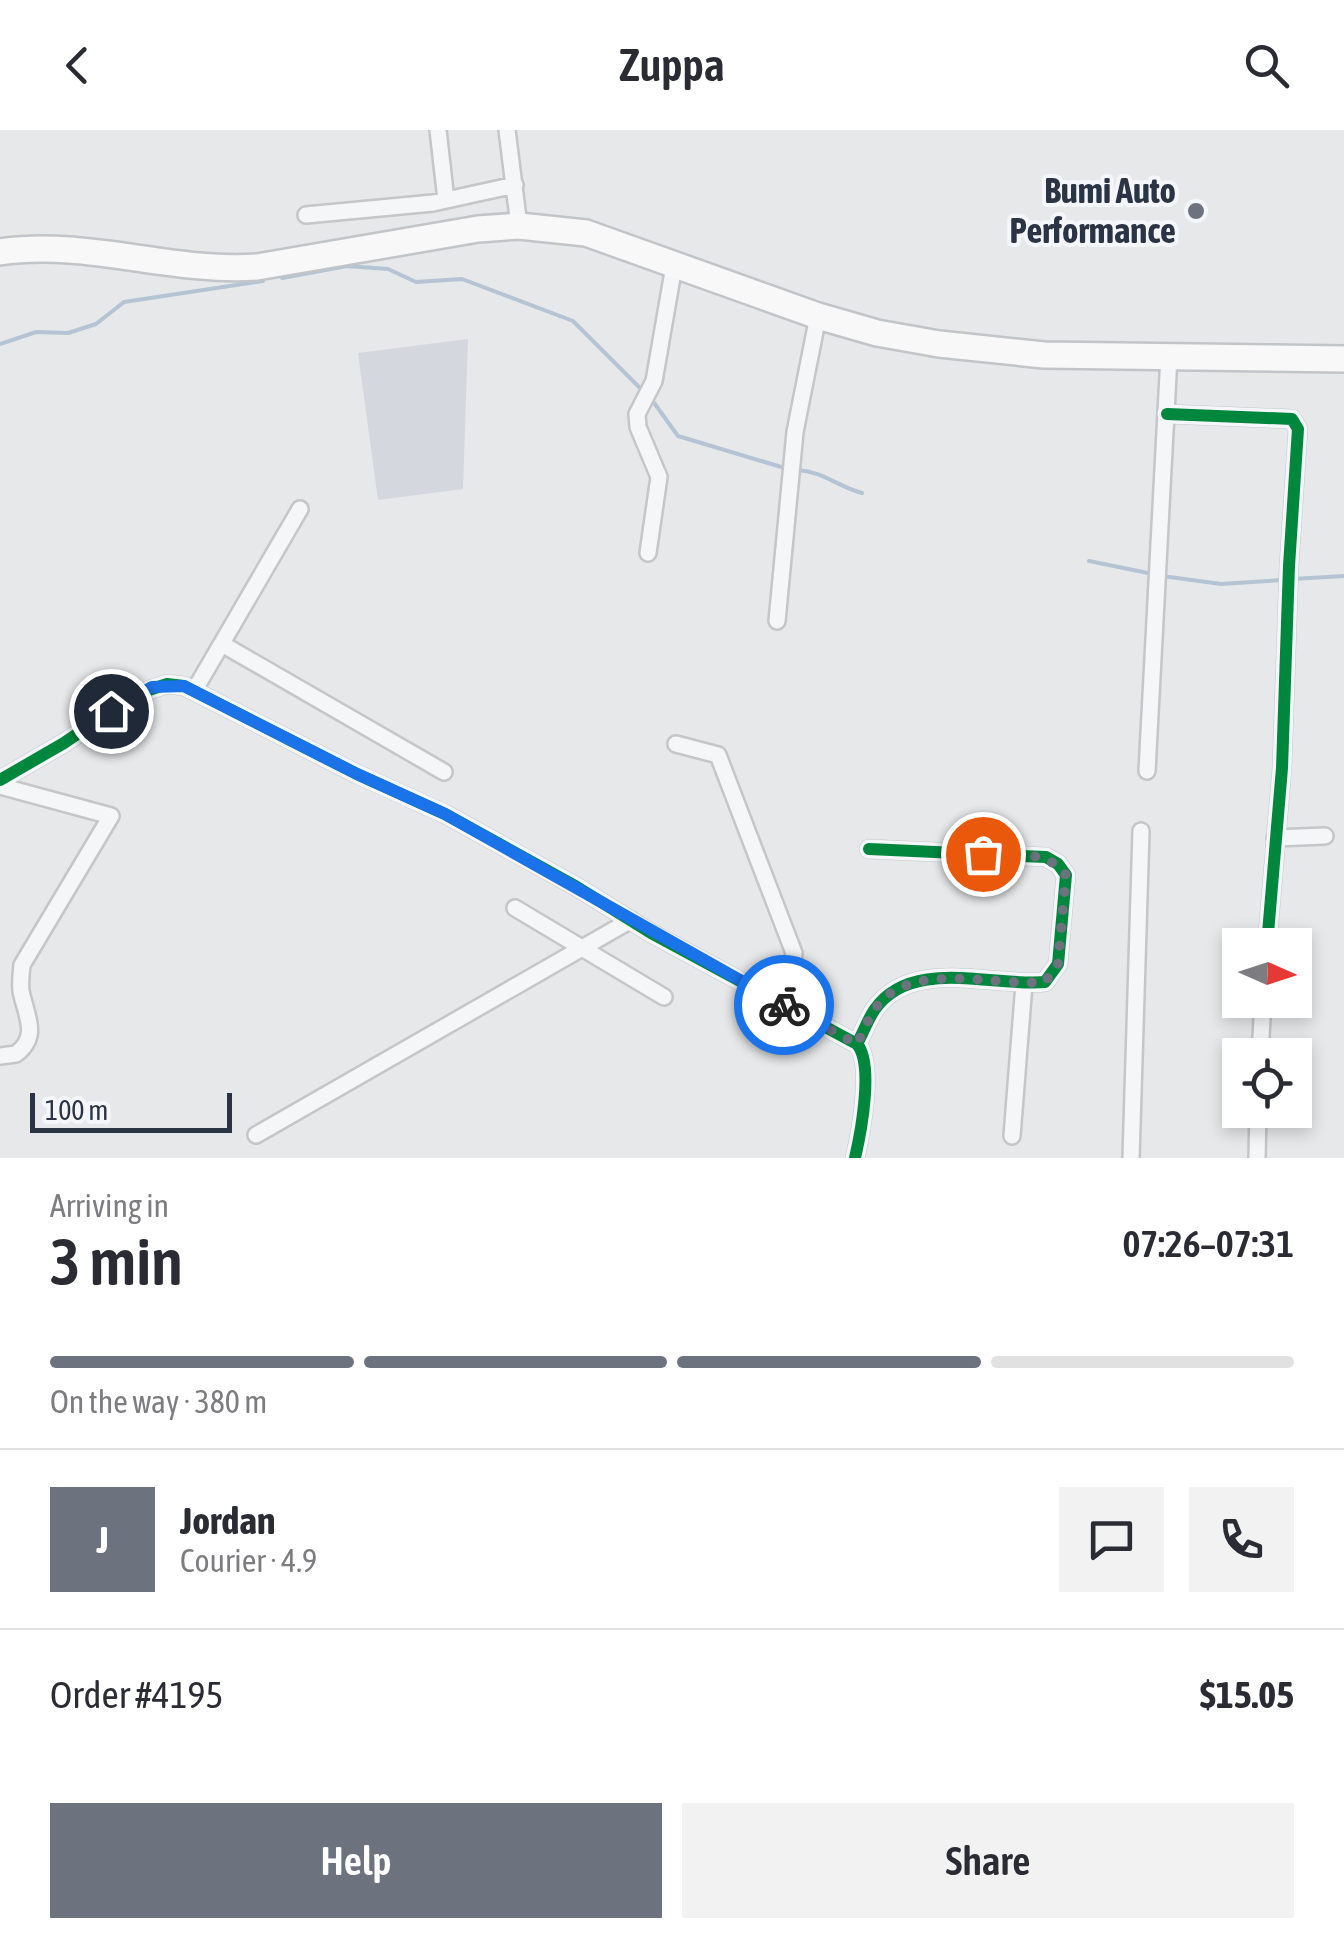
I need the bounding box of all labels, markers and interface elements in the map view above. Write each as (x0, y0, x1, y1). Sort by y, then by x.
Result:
icon: back (50, 38, 105, 93)
icon: search (1239, 38, 1294, 93)
text: Zuppa (619, 39, 725, 91)
place label: Bumi Auto Performance (1010, 170, 1176, 250)
marker: Bumi Auto Performance (1185, 200, 1207, 222)
pin (69, 669, 154, 754)
icon: home (84, 684, 139, 739)
pin (941, 812, 1026, 897)
icon: bag (956, 827, 1011, 882)
north arrow (1222, 928, 1312, 1018)
map controls (1222, 928, 1312, 1128)
courier (734, 955, 834, 1055)
icon: bike (757, 978, 812, 1033)
button: locate (1222, 1038, 1312, 1128)
scale bar (30, 1088, 232, 1133)
text: 100 m (45, 1094, 108, 1126)
text: Arriving in (50, 1187, 169, 1224)
text: 07:26–07:31 (1122, 1222, 1294, 1265)
text: 3 min (50, 1224, 183, 1299)
text: On the way · 380 m (50, 1383, 267, 1420)
button: chat (1059, 1487, 1164, 1592)
button: phone (1189, 1487, 1294, 1592)
text: Jordan (180, 1499, 275, 1542)
text: J (96, 1518, 109, 1561)
text: Courier · 4.9 (180, 1542, 317, 1579)
text: Order #4195 (50, 1673, 223, 1716)
text: $15.05 (1200, 1673, 1294, 1716)
button: Help (50, 1803, 662, 1918)
button: Share (682, 1803, 1294, 1918)

